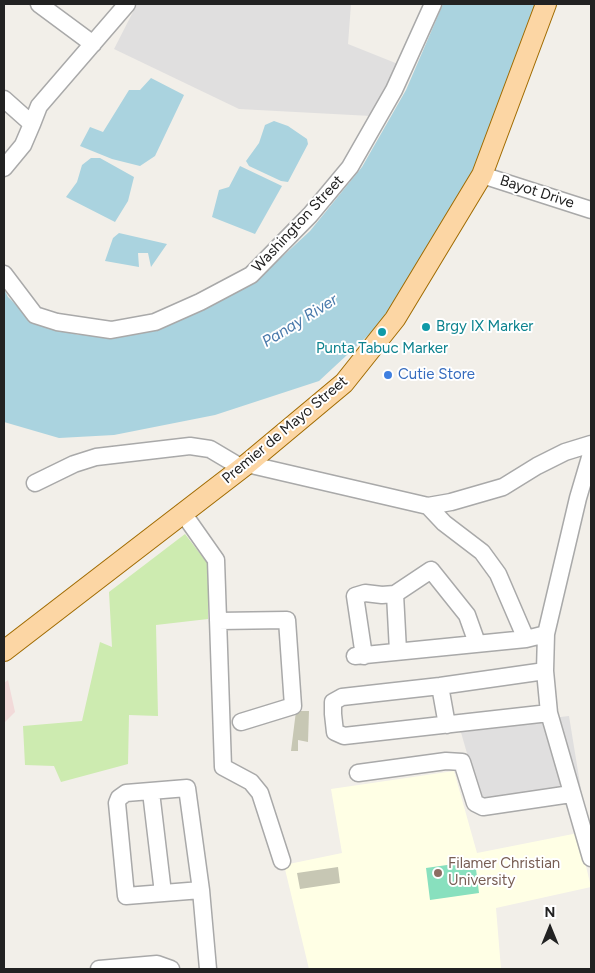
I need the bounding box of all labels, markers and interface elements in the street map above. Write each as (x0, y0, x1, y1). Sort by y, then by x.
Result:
street label: Washington Street (248, 172, 348, 276)
street label: Bayot Drive (498, 172, 576, 212)
water label: Panay River (259, 290, 341, 352)
place label: Brgy IX Marker (436, 318, 533, 336)
marker: Brgy IX Marker (420, 321, 432, 333)
marker: Punta Tabuc Marker (376, 326, 388, 338)
place label: Punta Tabuc Marker (316, 340, 448, 358)
place label: Cutie Store (398, 366, 475, 384)
marker: Cutie Store (382, 369, 394, 381)
street label: Premier de Mayo Street (219, 372, 351, 488)
place label: Filamer Christian University (448, 855, 560, 890)
marker: Filamer Christian University (432, 867, 444, 879)
north arrow (525, 903, 575, 953)
text: N (545, 904, 555, 921)

